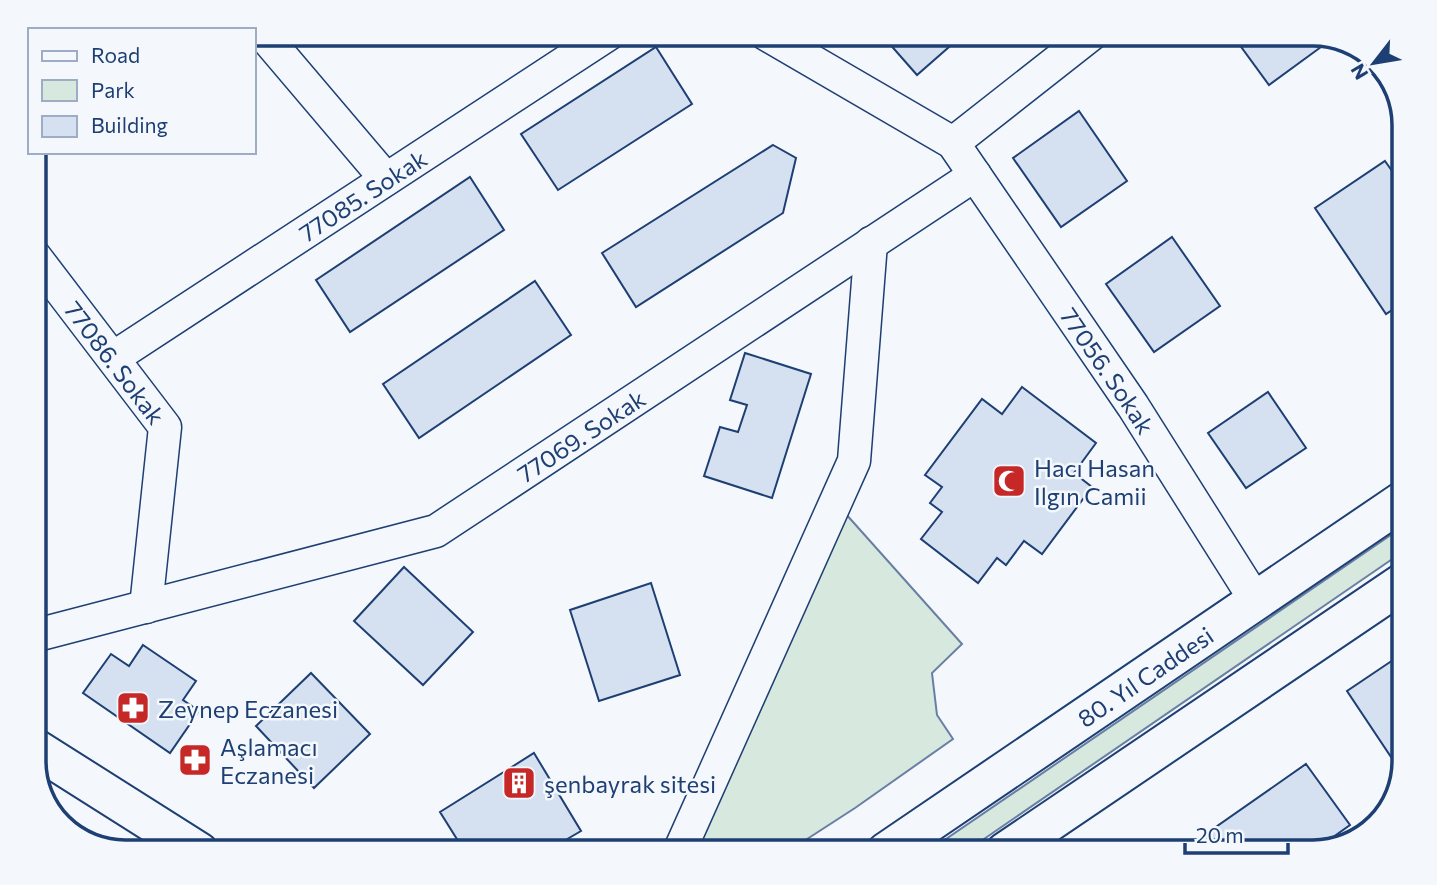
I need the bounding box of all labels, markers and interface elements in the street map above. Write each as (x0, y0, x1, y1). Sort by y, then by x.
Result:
legend (28, 28, 256, 154)
north arrow (1339, 28, 1409, 98)
text: Road (91, 42, 140, 67)
text: N (1345, 60, 1373, 84)
text: Park (91, 77, 135, 102)
text: Building (91, 112, 168, 137)
street label: 77085. Sokak (293, 143, 432, 247)
street label: 77086. Sokak (59, 295, 172, 429)
street label: 77056. Sokak (1055, 302, 1161, 439)
street label: 77069. Sokak (512, 383, 650, 488)
place label: Hacı Hasan Ilgın Camii (1034, 453, 1155, 510)
mosque icon: Hacı Hasan Ilgın Camii (990, 462, 1028, 500)
street label: 80. Yıl Caddesi (1072, 620, 1218, 732)
pharmacy icon: Zeynep Eczanesi (114, 689, 152, 727)
place label: Zeynep Eczanesi (158, 694, 338, 723)
place label: Aşlamacı Eczanesi (220, 732, 318, 789)
pharmacy icon: Aşlamacı Eczanesi (176, 741, 214, 779)
building icon: şenbayrak sitesi (500, 764, 538, 802)
place label: şenbayrak sitesi (544, 769, 716, 798)
scale bar (1185, 812, 1288, 856)
text: 20 m (1196, 822, 1244, 847)

